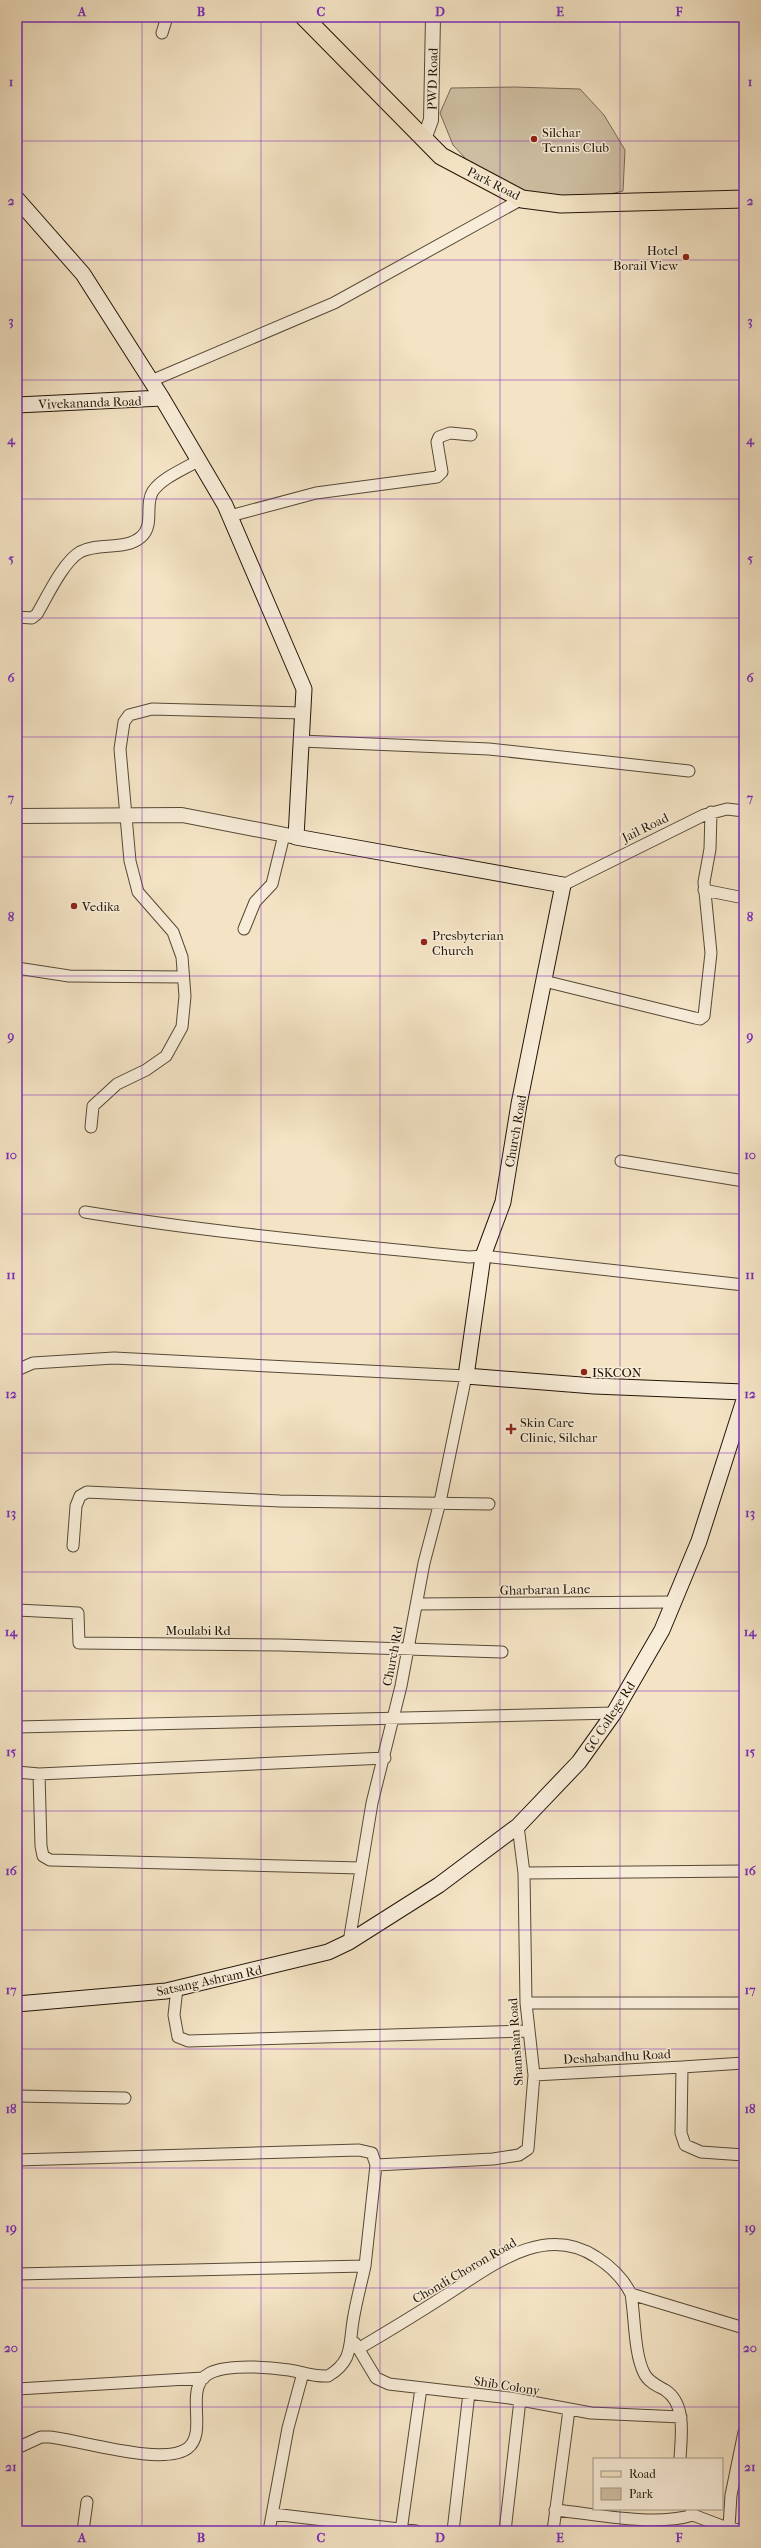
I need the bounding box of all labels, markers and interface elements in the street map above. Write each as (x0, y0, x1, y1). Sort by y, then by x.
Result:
text: A (77, 4, 87, 19)
text: B (197, 4, 206, 19)
text: C (317, 4, 326, 19)
text: D (435, 4, 445, 19)
text: E (556, 4, 564, 19)
text: F (675, 4, 683, 19)
street label: PWD Road (424, 47, 441, 110)
text: 1 (9, 74, 14, 89)
text: 1 (748, 74, 753, 89)
place label: Silchar Tennis Club (542, 125, 609, 155)
marker: Silchar Tennis Club (529, 134, 539, 144)
street label: Park Road (465, 164, 524, 204)
text: 2 (8, 193, 15, 208)
text: 2 (747, 193, 754, 208)
place label: Hotel Borail View (613, 243, 678, 273)
marker: Hotel Borail View (681, 252, 691, 262)
text: 3 (8, 313, 14, 329)
text: 3 (747, 313, 753, 329)
street label: Vivekananda Road (37, 393, 143, 412)
text: 4 (6, 432, 16, 448)
text: 4 (745, 432, 755, 448)
text: 5 (8, 551, 14, 566)
text: 5 (747, 551, 753, 566)
text: 6 (7, 670, 15, 685)
text: 6 (746, 670, 754, 685)
text: 7 (7, 790, 15, 805)
text: 7 (746, 790, 754, 805)
street label: Jail Road (619, 809, 672, 846)
place label: Vedika (81, 899, 121, 914)
marker: Vedika (69, 901, 79, 911)
text: 8 (8, 909, 15, 924)
text: 8 (747, 909, 754, 924)
place label: Presbyterian Church (432, 928, 504, 958)
marker: Presbyterian Church (419, 937, 429, 947)
text: 9 (7, 1028, 15, 1044)
text: 9 (746, 1028, 754, 1044)
street label: Church Road (502, 1093, 529, 1169)
text: 10 (5, 1147, 17, 1162)
text: 10 (744, 1147, 756, 1162)
text: 11 (6, 1267, 16, 1282)
text: 11 (745, 1267, 755, 1282)
place label: ISKCON (592, 1365, 642, 1380)
marker: ISKCON (579, 1367, 589, 1377)
text: 12 (5, 1386, 17, 1401)
text: 12 (744, 1386, 756, 1401)
place label: Skin Care Clinic, Silchar (520, 1415, 598, 1445)
marker: Skin Care Clinic, Silchar (505, 1423, 517, 1435)
text: 13 (6, 1505, 16, 1521)
text: 13 (745, 1505, 755, 1521)
street label: Gharbaran Lane (500, 1581, 591, 1598)
street label: Moulabi Rd (166, 1623, 231, 1638)
text: 14 (5, 1624, 18, 1640)
street label: Church Rd (379, 1624, 406, 1687)
text: 14 (744, 1624, 757, 1640)
street label: GC College Rd (581, 1678, 639, 1756)
text: 15 (6, 1744, 16, 1759)
text: 15 (745, 1744, 755, 1759)
text: 16 (5, 1863, 18, 1878)
text: 16 (744, 1863, 757, 1878)
street label: Satsang Ashram Rd (155, 1962, 264, 1999)
text: 17 (6, 1982, 17, 1997)
text: 17 (745, 1982, 756, 1997)
street label: Shamshan Road (505, 1997, 526, 2086)
street label: Deshabandhu Road (563, 2046, 672, 2067)
text: 18 (5, 2101, 17, 2116)
text: 18 (744, 2101, 756, 2116)
text: 19 (5, 2220, 17, 2236)
text: 19 (744, 2220, 756, 2236)
street label: Chondi Choron Road (410, 2234, 520, 2306)
text: 20 (4, 2340, 18, 2355)
text: 20 (743, 2340, 757, 2355)
street label: Shib Colony (473, 2373, 542, 2398)
legend (593, 2458, 723, 2510)
text: 21 (5, 2459, 17, 2474)
text: 21 (744, 2459, 756, 2474)
text: Road (629, 2467, 656, 2481)
text: Park (629, 2487, 654, 2501)
text: A (77, 2530, 87, 2545)
text: B (197, 2530, 206, 2545)
text: C (317, 2530, 326, 2545)
text: D (435, 2530, 445, 2545)
text: E (556, 2530, 564, 2545)
text: F (675, 2530, 683, 2545)

